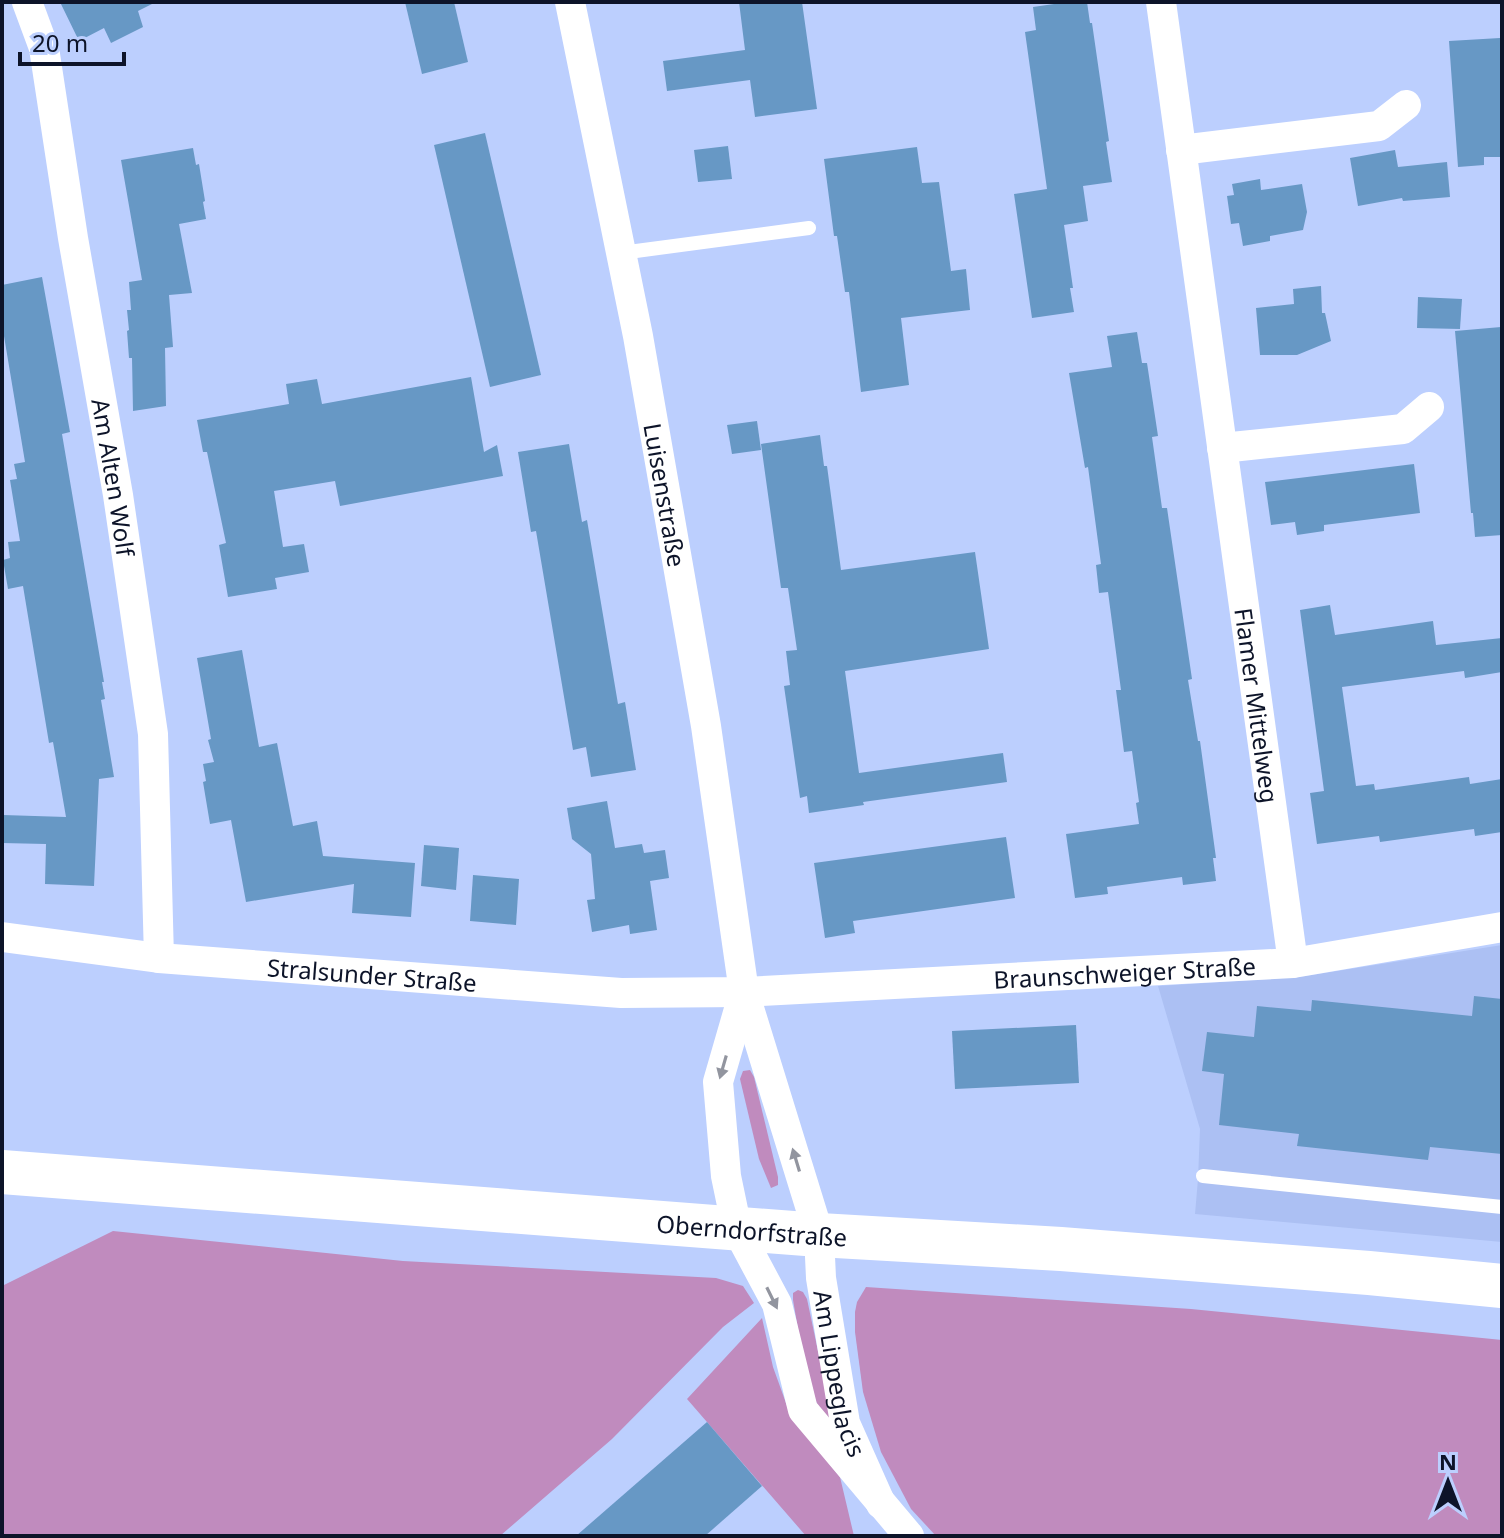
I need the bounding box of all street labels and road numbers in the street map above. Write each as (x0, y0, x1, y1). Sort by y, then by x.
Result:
street label: Am Alten Wolf (85, 396, 144, 560)
street label: Luisenstraße (637, 420, 694, 569)
street label: Flamer Mittelweg (1228, 606, 1287, 805)
street label: Braunschweiger Straße (993, 948, 1257, 995)
street label: Stralsunder Straße (266, 950, 478, 999)
street label: Oberndorfstraße (655, 1206, 848, 1253)
street label: Am Lippeglacis (807, 1288, 874, 1462)

